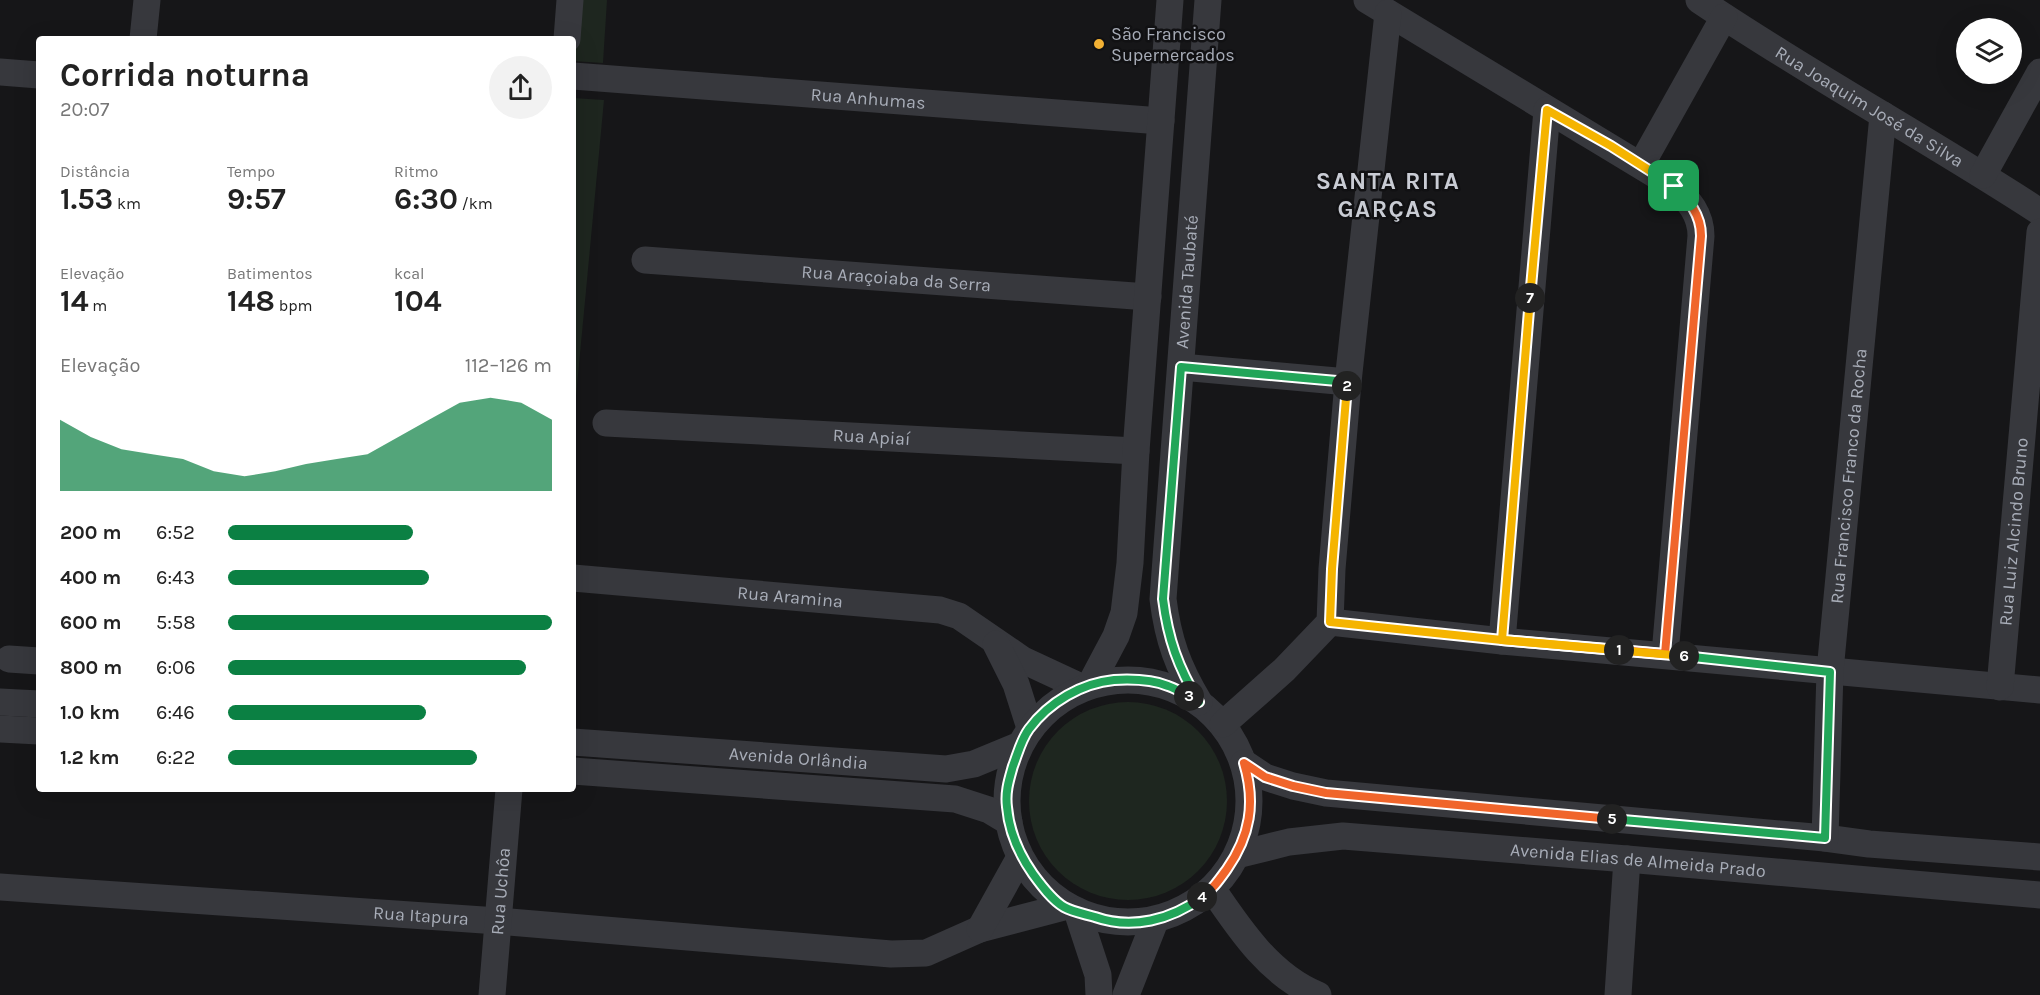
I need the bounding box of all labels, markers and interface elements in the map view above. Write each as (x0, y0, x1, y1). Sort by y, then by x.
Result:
map controls (1956, 18, 2022, 84)
button: layers (1956, 18, 2022, 84)
place label: São Francisco Supernercados (1111, 23, 1235, 66)
marker: São Francisco Supernercados (1092, 37, 1106, 51)
street label: Rua Joaquim José da Silva (1771, 41, 1968, 172)
text: Corrida noturna (60, 56, 310, 94)
button: share (489, 56, 552, 119)
street label: Rua Anhumas (810, 83, 926, 114)
text: 20:07 (60, 98, 109, 121)
pin (1648, 160, 1699, 211)
text: Distância (60, 162, 130, 181)
text: Tempo (227, 162, 275, 181)
text: Ritmo (394, 162, 438, 181)
district label: SANTA RITA GARÇAS (1316, 167, 1460, 223)
icon: arrive (1657, 169, 1690, 202)
text: 1.53 (60, 181, 113, 217)
text: 9:57 (227, 181, 286, 217)
text: 6:30 (394, 181, 458, 217)
text: km (113, 194, 141, 213)
text: /km (458, 194, 493, 213)
street label: Avenida Taubaté (1171, 214, 1203, 350)
street label: Rua Araçoiaba da Serra (801, 261, 992, 296)
text: Elevação (60, 264, 124, 283)
text: Batimentos (227, 264, 313, 283)
text: kcal (394, 264, 425, 283)
text: 14 (60, 283, 89, 319)
text: 148 (227, 283, 275, 319)
text: 104 (394, 283, 442, 319)
pin: 7 (1515, 283, 1545, 313)
text: 7 (1526, 288, 1534, 307)
text: m (89, 296, 107, 315)
text: bpm (275, 296, 313, 315)
street label: Rua Francisco Franco da Rocha (1825, 347, 1872, 605)
text: Elevação (60, 354, 140, 377)
text: 112–126 m (465, 354, 552, 377)
pin: 2 (1332, 371, 1362, 401)
text: 2 (1342, 376, 1352, 395)
street label: Rua Apiaí (832, 424, 912, 450)
street label: Rua Luiz Alcindo Bruno (1994, 437, 2033, 627)
text: 200 m (60, 521, 121, 544)
text: 6:52 (156, 521, 195, 544)
text: 400 m (60, 566, 121, 589)
text: 6:43 (156, 566, 195, 589)
street label: Rua Aramina (736, 581, 844, 612)
text: 600 m (60, 611, 121, 634)
text: 5:58 (156, 611, 195, 634)
pin: 1 (1604, 635, 1634, 665)
text: 1 (1616, 640, 1622, 659)
pin: 6 (1669, 641, 1699, 671)
text: 6 (1679, 646, 1689, 665)
text: 800 m (60, 656, 122, 679)
text: 6:06 (156, 656, 195, 679)
pin: 3 (1174, 681, 1204, 711)
text: 3 (1184, 686, 1194, 705)
text: 1.0 km (60, 701, 120, 724)
text: 6:46 (156, 701, 195, 724)
street label: Avenida Orlândia (728, 742, 869, 774)
text: 1.2 km (60, 746, 119, 769)
text: 6:22 (156, 746, 195, 769)
pin: 5 (1597, 804, 1627, 834)
text: 5 (1607, 809, 1617, 828)
street label: Avenida Elias de Almeida Prado (1509, 839, 1767, 882)
street label: Rua Uchôa (486, 847, 515, 936)
pin: 4 (1187, 882, 1217, 912)
text: 4 (1197, 887, 1207, 906)
street label: Rua Itapura (372, 902, 470, 930)

